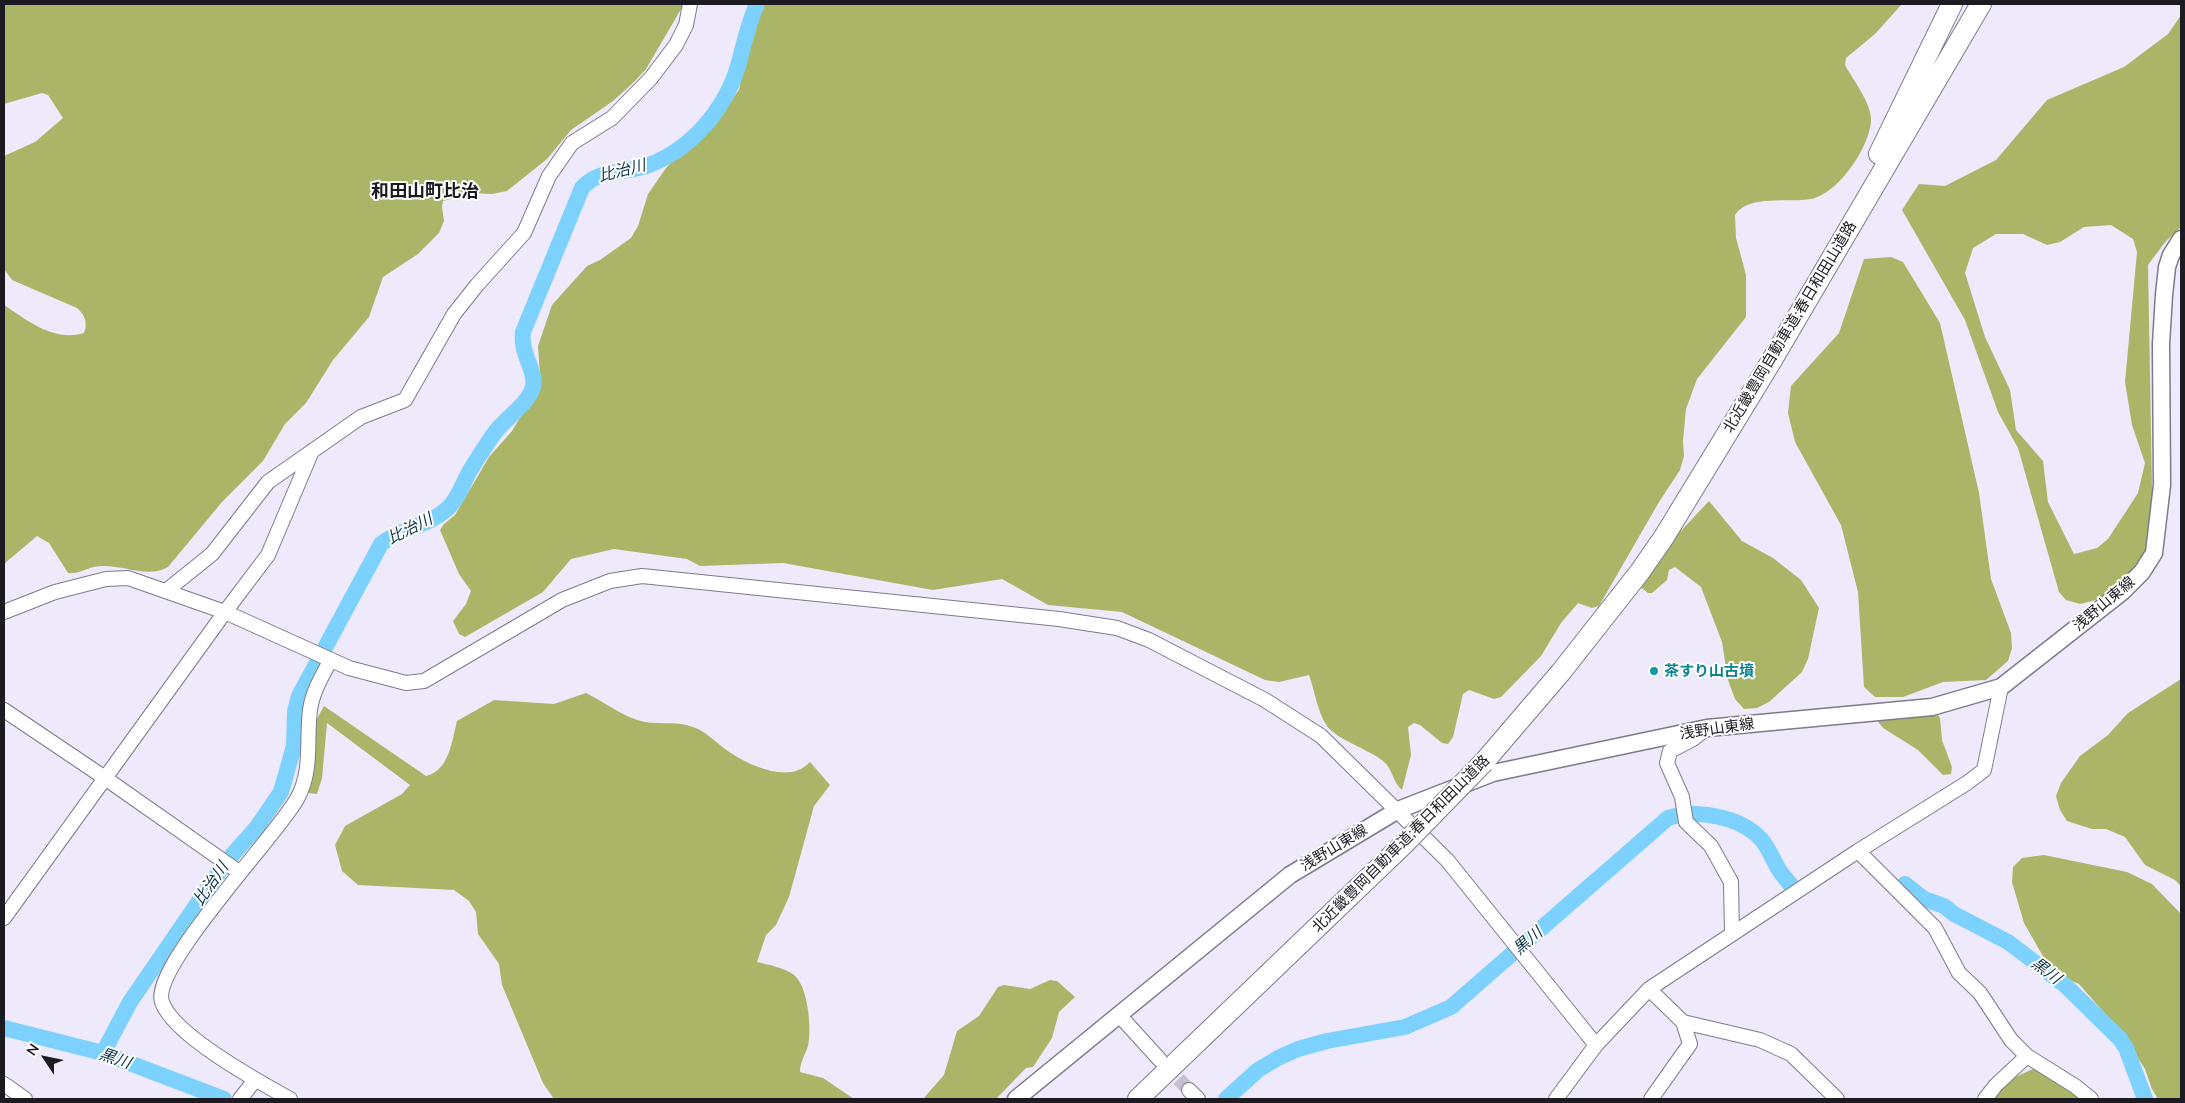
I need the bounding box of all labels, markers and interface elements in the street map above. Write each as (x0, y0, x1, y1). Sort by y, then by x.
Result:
water label: 比治川 (596, 156, 648, 186)
district label: 和田山町比治 (371, 181, 479, 203)
street label: 北近畿豊岡自動車道;春日和田山道路 (1720, 218, 1860, 436)
water label: 比治川 (384, 510, 436, 548)
street label: 浅野山東線 (2069, 573, 2139, 635)
place label: 茶すり山古墳 (1664, 662, 1754, 680)
marker: 茶すり山古墳 (1648, 665, 1660, 677)
street label: 浅野山東線 (1679, 715, 1755, 743)
street label: 北近畿豊岡自動車道;春日和田山道路 (1309, 752, 1493, 936)
street label: 浅野山東線 (1297, 821, 1371, 875)
water label: 比治川 (189, 859, 233, 909)
water label: 黒川 (1510, 923, 1546, 959)
water label: 黒川 (2027, 954, 2065, 988)
north arrow (20, 1033, 70, 1083)
text: N (22, 1040, 43, 1059)
water label: 黒川 (97, 1045, 133, 1073)

